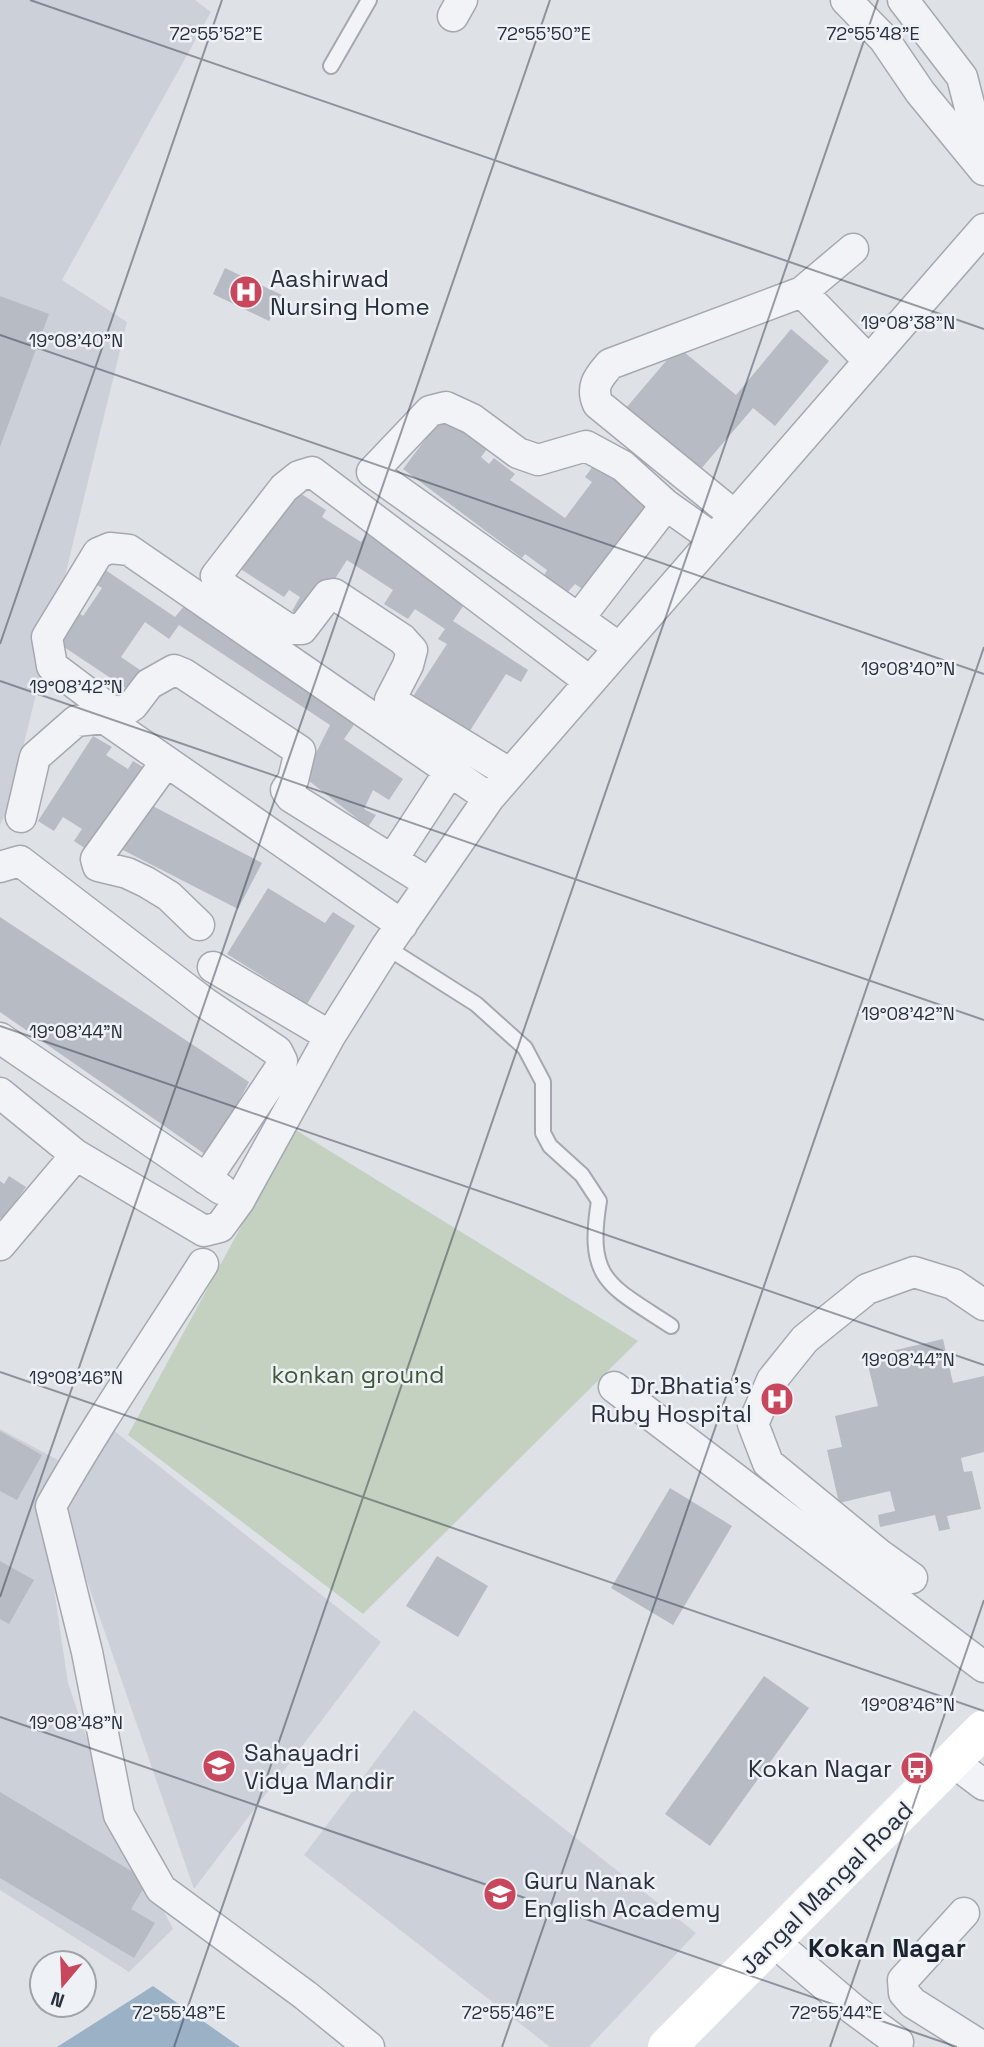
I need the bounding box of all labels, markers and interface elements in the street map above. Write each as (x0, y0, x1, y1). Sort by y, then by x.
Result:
text: 72°55'52"E (169, 22, 263, 45)
text: 72°55'50"E (497, 22, 591, 45)
text: 72°55'48"E (826, 22, 920, 45)
place label: Aashirwad Nursing Home (270, 263, 430, 322)
hospital icon: Aashirwad Nursing Home (227, 273, 265, 311)
text: 19°08'38"N (861, 311, 955, 334)
text: 19°08'40"N (29, 329, 123, 352)
text: 19°08'40"N (861, 657, 955, 680)
text: 19°08'42"N (29, 675, 123, 698)
text: 19°08'42"N (861, 1002, 955, 1025)
text: 19°08'44"N (29, 1020, 123, 1043)
text: 19°08'44"N (861, 1348, 955, 1371)
park label: konkan ground (272, 1359, 444, 1390)
text: 19°08'46"N (29, 1366, 123, 1389)
place label: Dr.Bhatia's Ruby Hospital (591, 1370, 752, 1429)
hospital icon: Dr.Bhatia's Ruby Hospital (758, 1380, 796, 1418)
text: 19°08'46"N (861, 1693, 955, 1716)
text: 19°08'48"N (29, 1711, 123, 1734)
place label: Sahayadri Vidya Mandir (244, 1737, 395, 1796)
school or university icon: Sahayadri Vidya Mandir (200, 1747, 238, 1785)
bus stop icon: Kokan Nagar (898, 1749, 936, 1787)
place label: Kokan Nagar (748, 1753, 892, 1784)
street label: Jangal Mangal Road (733, 1795, 919, 1981)
place label: Guru Nanak English Academy (524, 1865, 720, 1924)
school or university icon: Guru Nanak English Academy (481, 1875, 519, 1913)
district label: Kokan Nagar (808, 1931, 966, 1965)
north arrow (28, 1949, 98, 2019)
text: N (48, 1986, 68, 2013)
text: 72°55'48"E (132, 2001, 226, 2024)
text: 72°55'46"E (461, 2001, 555, 2024)
text: 72°55'44"E (790, 2001, 882, 2024)

